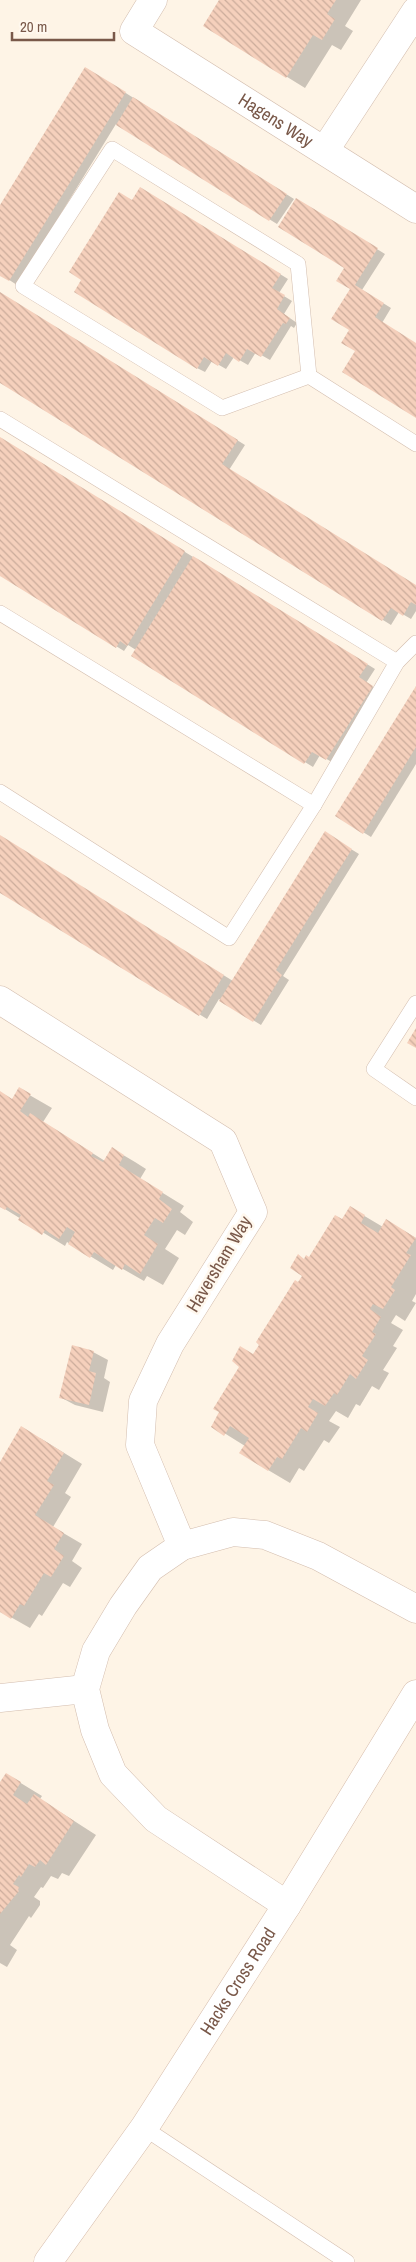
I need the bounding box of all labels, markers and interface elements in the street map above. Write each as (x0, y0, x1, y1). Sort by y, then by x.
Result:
scale bar (12, 10, 115, 42)
text: 20 m (20, 16, 47, 37)
street label: Hagens Way (234, 87, 319, 153)
street label: Haversham Way (180, 1210, 258, 1317)
street label: Hacks Cross Road (194, 1923, 281, 2040)

